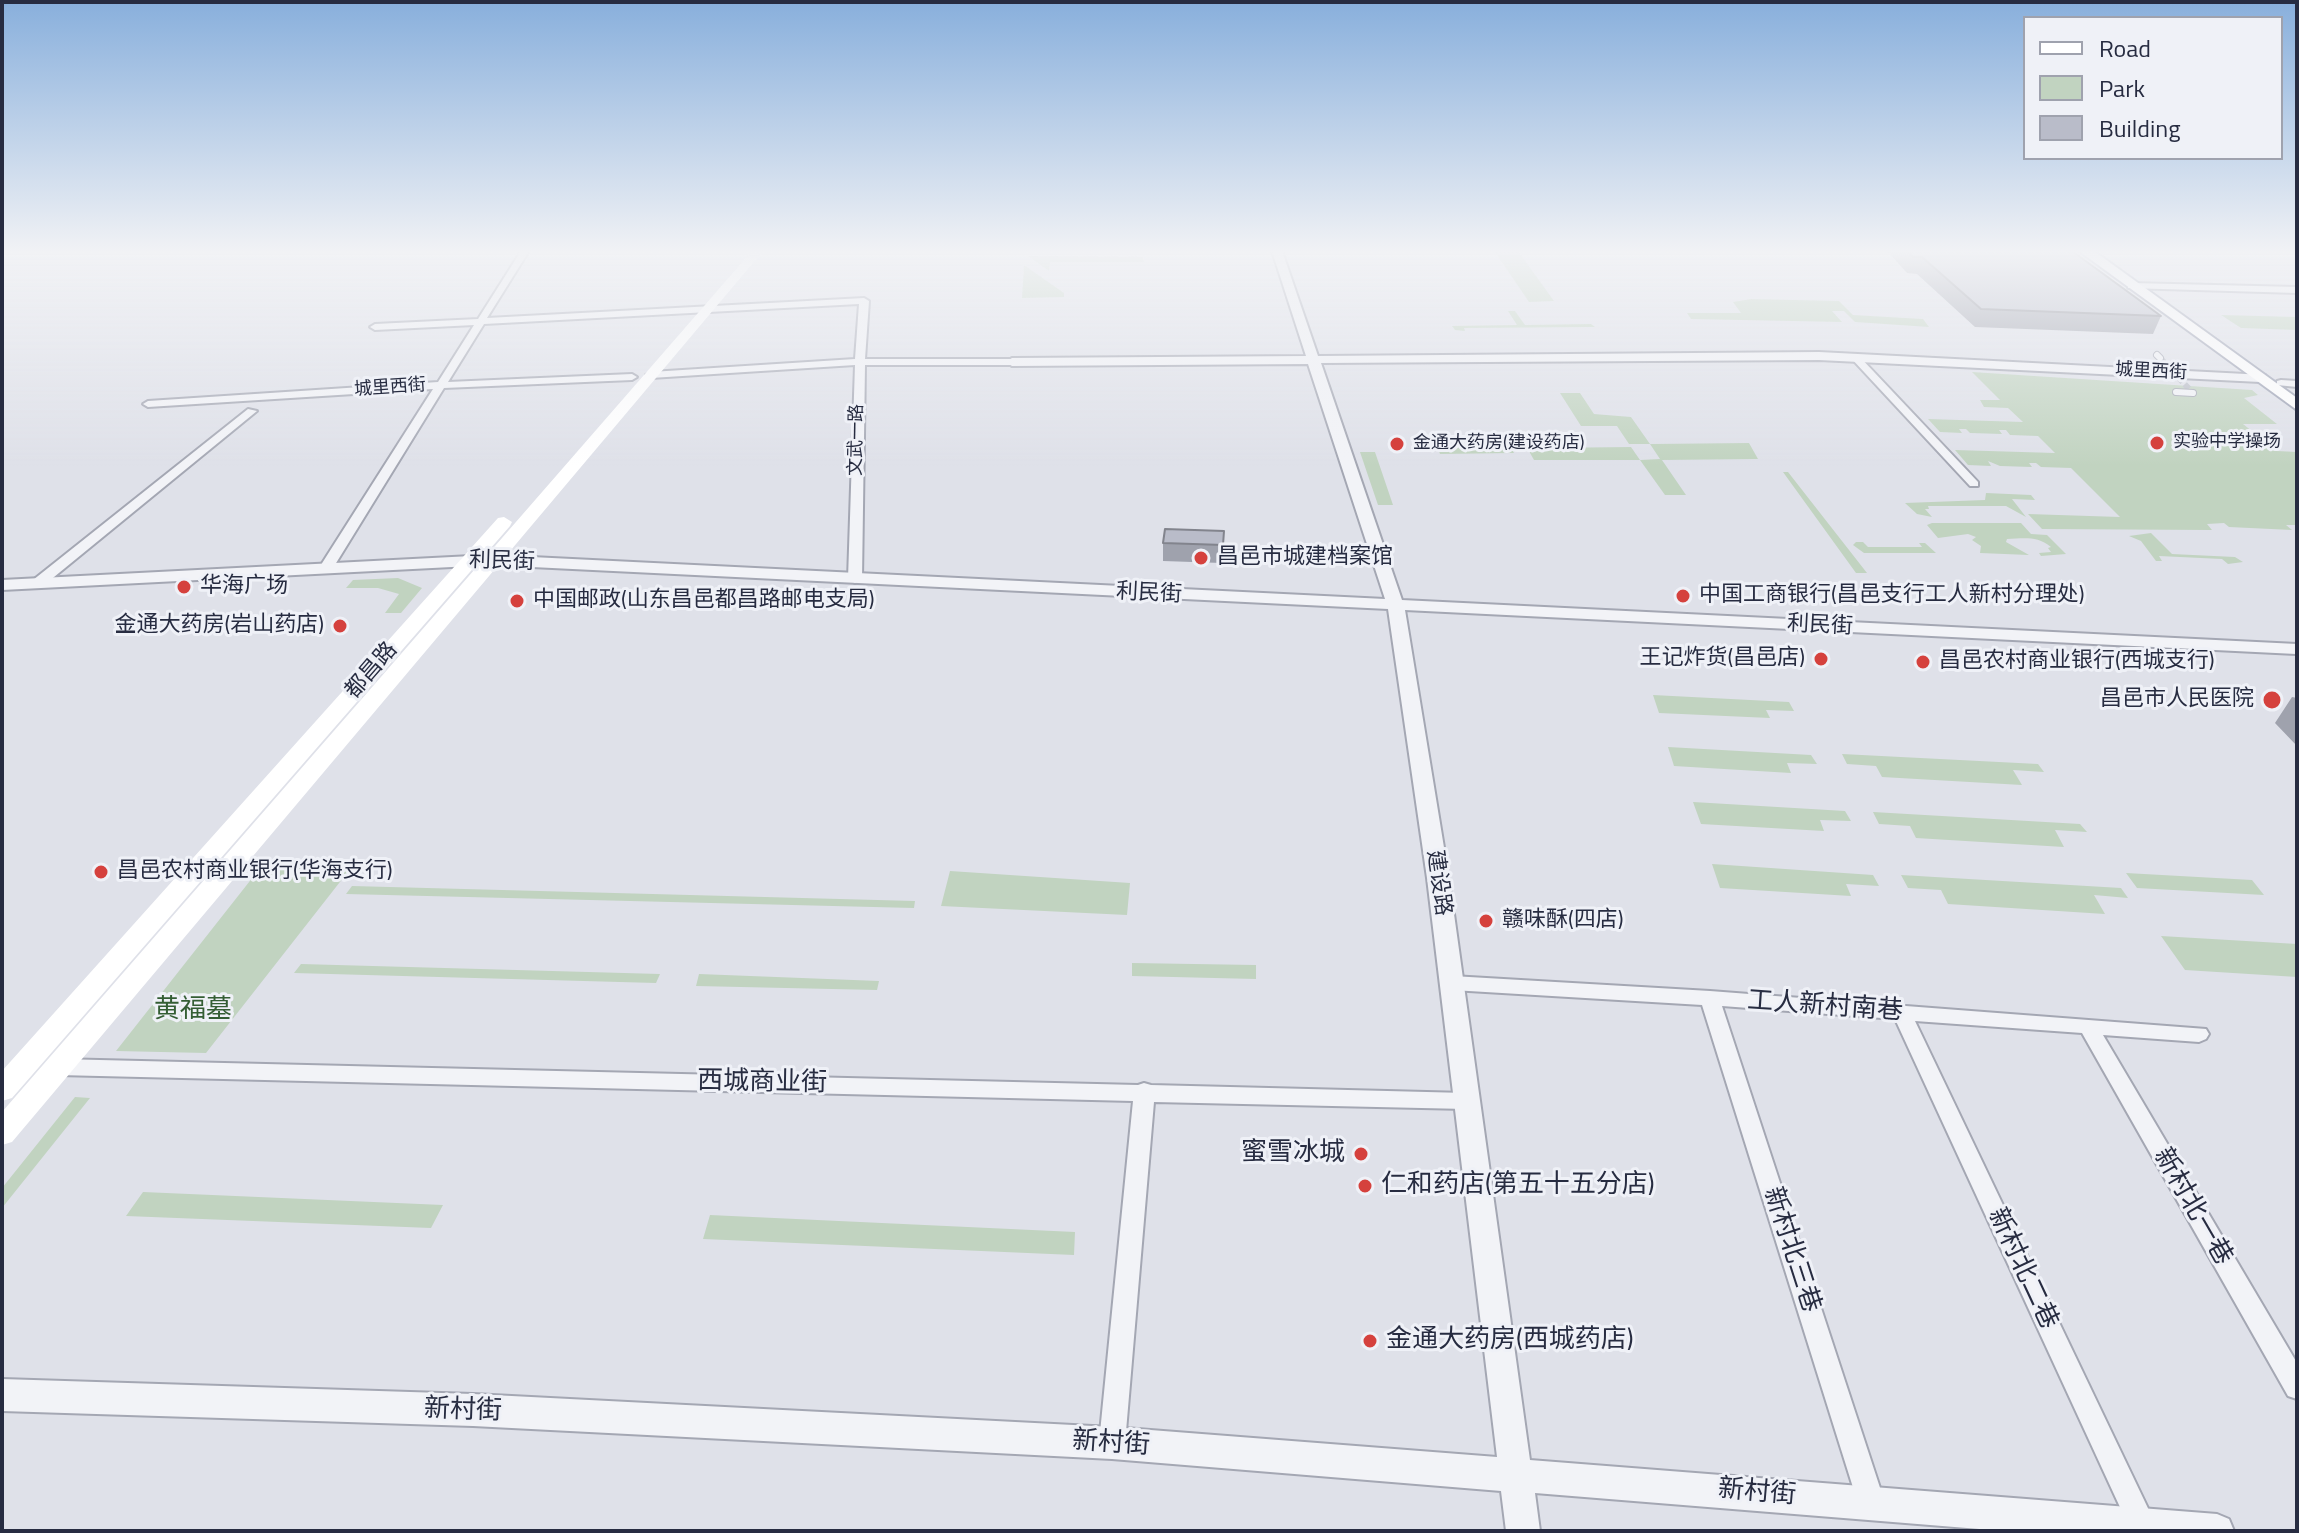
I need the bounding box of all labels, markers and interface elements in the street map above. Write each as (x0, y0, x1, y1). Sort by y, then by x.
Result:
legend (2023, 16, 2283, 160)
text: Road (2099, 30, 2151, 66)
text: Park (2099, 70, 2145, 106)
text: Building (2099, 110, 2181, 146)
street label: 城里西街 (2114, 359, 2188, 385)
street label: 城里西街 (353, 375, 427, 401)
street label: 文武一路 (846, 404, 868, 476)
place label: 实验中学操场 (2173, 432, 2281, 454)
place label: 金通大药房(建设药店) (1413, 433, 1585, 455)
marker: 实验中学操场 (2148, 434, 2166, 452)
marker: 金通大药房(建设药店) (1388, 435, 1406, 453)
place label: 昌邑市城建档案馆 (1217, 545, 1393, 571)
street label: 利民街 (469, 548, 535, 576)
marker: 昌邑市城建档案馆 (1192, 549, 1210, 567)
place label: 华海广场 (200, 574, 288, 600)
marker: 华海广场 (175, 578, 193, 596)
street label: 利民街 (1115, 579, 1183, 609)
place label: 中国工商银行(昌邑支行工人新村分理处) (1699, 583, 2085, 609)
marker: 中国工商银行(昌邑支行工人新村分理处) (1674, 587, 1692, 605)
place label: 中国邮政(山东昌邑都昌路邮电支局) (533, 588, 875, 614)
marker: 中国邮政(山东昌邑都昌路邮电支局) (508, 592, 526, 610)
street label: 利民街 (1786, 611, 1854, 641)
place label: 金通大药房(岩山药店) (114, 613, 324, 639)
marker: 金通大药房(岩山药店) (331, 617, 349, 635)
street label: 都昌路 (340, 637, 404, 705)
place label: 王记炸货(昌邑店) (1639, 646, 1805, 672)
place label: 昌邑农村商业银行(西城支行) (1939, 649, 2215, 675)
marker: 王记炸货(昌邑店) (1812, 650, 1830, 668)
marker: 昌邑农村商业银行(西城支行) (1914, 653, 1932, 671)
place label: 昌邑市人民医院 (2100, 687, 2254, 713)
marker: 昌邑市人民医院 (2261, 689, 2283, 711)
street label: 建设路 (1420, 848, 1456, 918)
place label: 昌邑农村商业银行(华海支行) (117, 859, 393, 885)
marker: 昌邑农村商业银行(华海支行) (92, 863, 110, 881)
place label: 赣味酥(四店) (1502, 908, 1624, 934)
marker: 赣味酥(四店) (1477, 912, 1495, 930)
street label: 工人新村南巷 (1746, 986, 1904, 1028)
park label: 黄福墓 (154, 995, 232, 1027)
street label: 西城商业街 (697, 1066, 827, 1100)
place label: 蜜雪冰城 (1241, 1138, 1345, 1170)
street label: 新村北一巷 (2146, 1143, 2238, 1271)
marker: 蜜雪冰城 (1352, 1145, 1370, 1163)
place label: 仁和药店(第五十五分店) (1381, 1170, 1655, 1202)
marker: 仁和药店(第五十五分店) (1356, 1177, 1374, 1195)
street label: 新村北三巷 (1756, 1183, 1826, 1317)
street label: 新村北二巷 (1980, 1203, 2064, 1335)
place label: 金通大药房(西城药店) (1386, 1325, 1634, 1357)
marker: 金通大药房(西城药店) (1361, 1332, 1379, 1350)
street label: 新村街 (423, 1394, 503, 1428)
street label: 新村街 (1071, 1426, 1151, 1462)
street label: 新村街 (1717, 1474, 1797, 1512)

